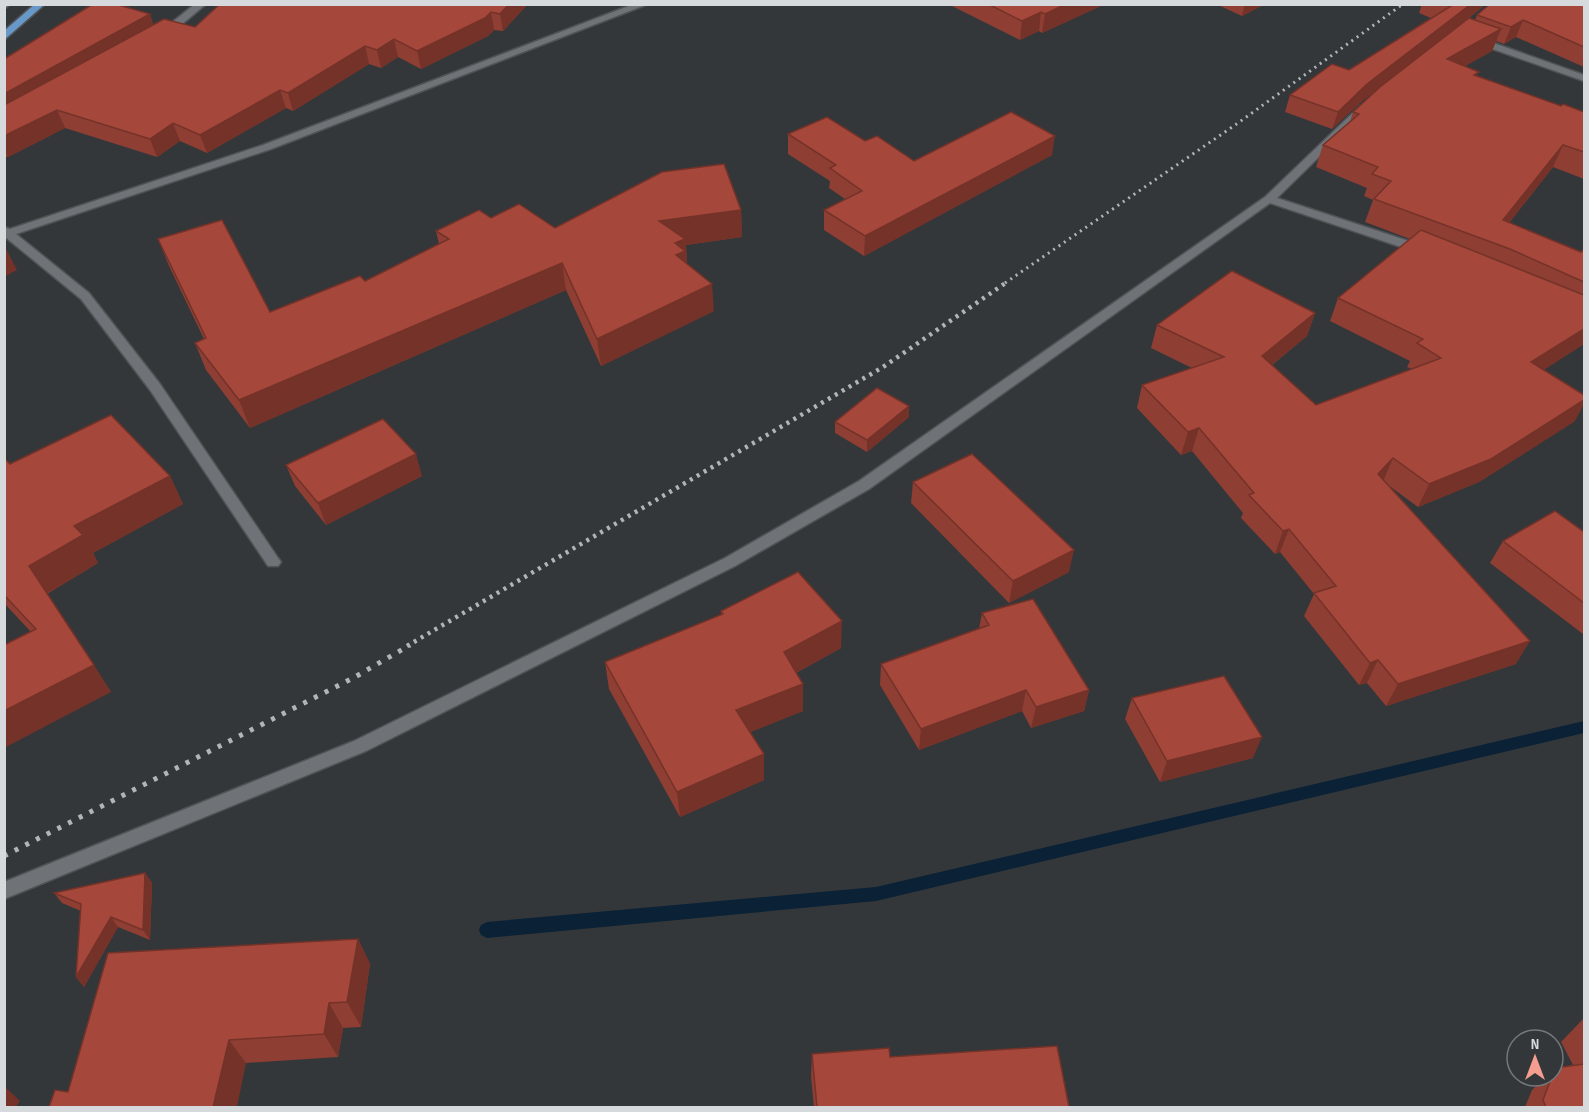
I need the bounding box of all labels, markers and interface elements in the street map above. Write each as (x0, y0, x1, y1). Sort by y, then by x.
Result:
north arrow (1505, 1028, 1565, 1088)
text: N (1531, 1035, 1539, 1054)

